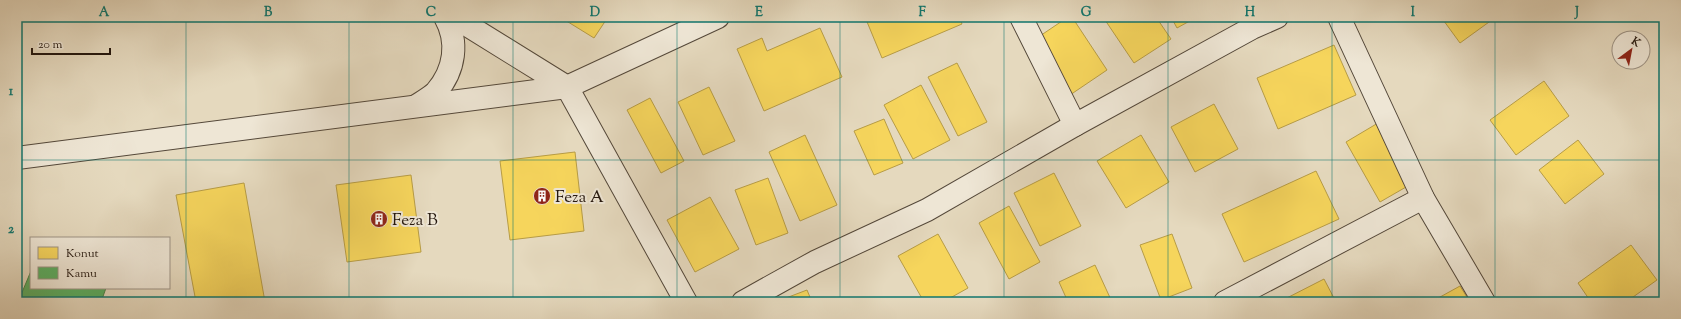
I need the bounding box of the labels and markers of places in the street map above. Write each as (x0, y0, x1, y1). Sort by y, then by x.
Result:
building icon: Feza A (532, 186, 552, 206)
place label: Feza A (555, 186, 604, 210)
building icon: Feza B (369, 209, 389, 229)
place label: Feza B (392, 209, 438, 233)

